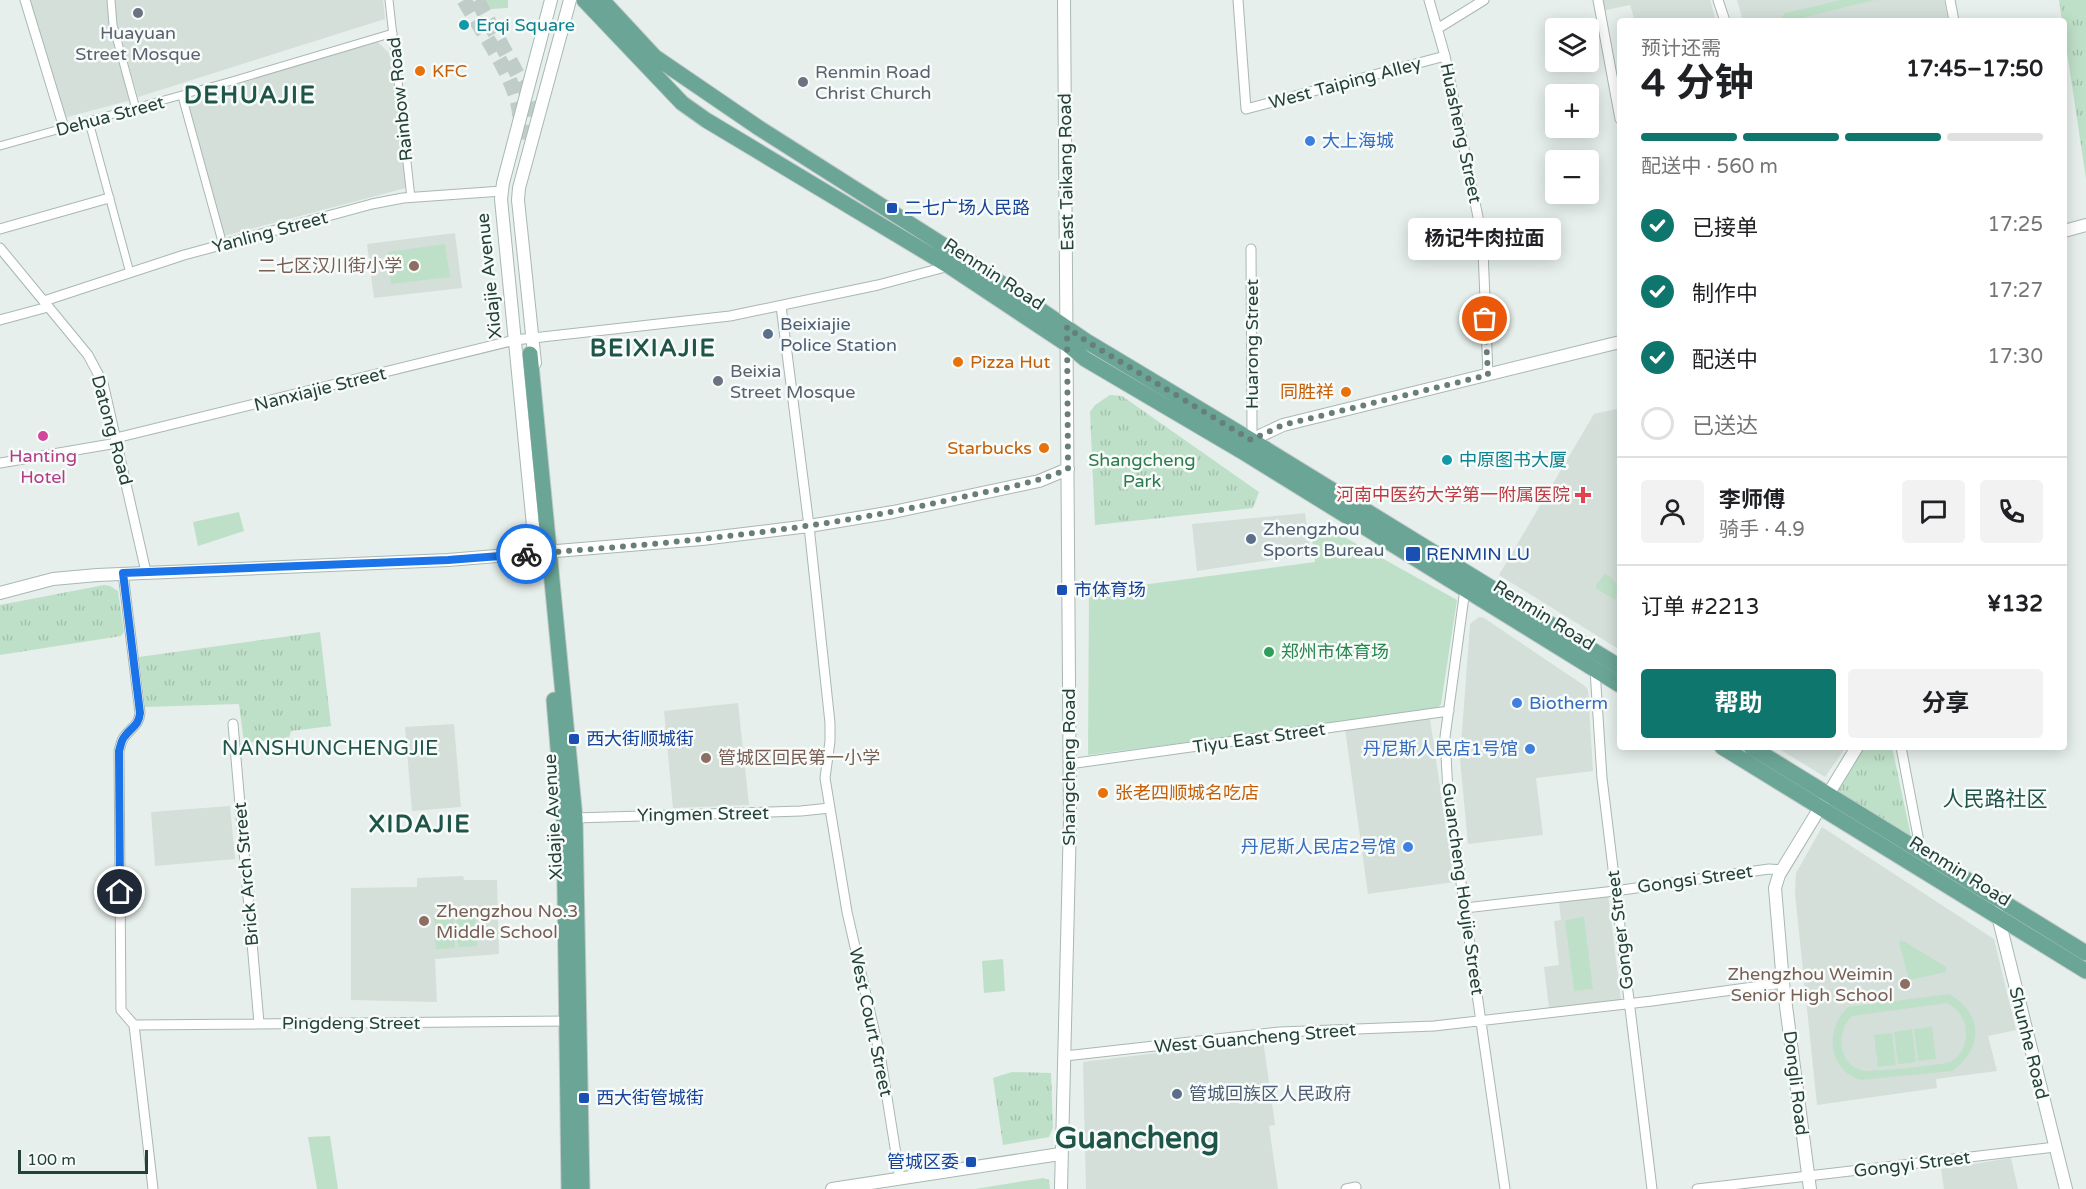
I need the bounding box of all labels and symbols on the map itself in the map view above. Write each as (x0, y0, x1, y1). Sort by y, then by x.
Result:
marker: Huayuan Street Mosque (131, 6, 145, 20)
place label: Erqi Square (476, 14, 575, 36)
marker: Erqi Square (457, 18, 471, 32)
place label: Huayuan Street Mosque (75, 22, 201, 65)
street label: Rainbow Road (383, 36, 417, 162)
street label: West Taiping Alley (1266, 52, 1424, 114)
place label: KFC (432, 60, 467, 82)
place label: Renmin Road Christ Church (815, 61, 932, 104)
street label: Huasheng Street (1435, 61, 1487, 205)
marker: KFC (413, 64, 427, 78)
marker: Renmin Road Christ Church (796, 75, 810, 89)
district label: DEHUAJIE (184, 81, 316, 110)
street label: Dehua Street (53, 91, 167, 141)
street label: East Taikang Road (1054, 93, 1078, 251)
place label: 大上海城 (1322, 130, 1394, 152)
marker: 大上海城 (1303, 134, 1317, 148)
place label: 二七广场人民路 (904, 197, 1030, 219)
marker: 二七广场人民路 (885, 201, 899, 215)
street label: Yanling Street (210, 206, 330, 258)
street label: Xidajie Avenue (471, 212, 507, 340)
callout: 杨记牛肉拉面 (1408, 217, 1562, 259)
street label: Renmin Road (939, 233, 1049, 315)
place label: 二七区汉川街小学 (258, 255, 402, 277)
marker: 二七区汉川街小学 (407, 259, 421, 273)
street label: Huarong Street (1241, 279, 1263, 409)
pin (1459, 293, 1510, 344)
place label: Beixiajie Police Station (780, 313, 897, 356)
marker: Beixiajie Police Station (761, 327, 775, 341)
district label: BEIXIAJIE (590, 334, 716, 363)
place label: Pizza Hut (970, 351, 1050, 373)
marker: Pizza Hut (951, 355, 965, 369)
place label: Beixia Street Mosque (730, 360, 855, 403)
street label: Nanxiajie Street (252, 362, 388, 416)
street label: Datong Road (87, 372, 137, 488)
marker: Beixia Street Mosque (711, 374, 725, 388)
place label: 同胜祥 (1280, 381, 1334, 403)
marker: 同胜祥 (1339, 385, 1353, 399)
marker: Hanting Hotel (36, 429, 50, 443)
place label: Starbucks (947, 437, 1032, 459)
marker: Starbucks (1037, 441, 1051, 455)
place label: Hanting Hotel (9, 445, 77, 488)
park label: Shangcheng Park (1088, 449, 1196, 492)
place label: 中原图书大厦 (1459, 449, 1567, 471)
marker: 中原图书大厦 (1440, 453, 1454, 467)
place label: 河南中医药大学第一附属医院 (1336, 484, 1570, 506)
marker: 河南中医药大学第一附属医院 (1574, 486, 1592, 504)
place label: Zhengzhou Sports Bureau (1263, 518, 1384, 561)
courier (496, 524, 556, 584)
marker: Zhengzhou Sports Bureau (1244, 532, 1258, 546)
place label: RENMIN LU (1426, 543, 1530, 565)
marker: RENMIN LU (1404, 545, 1422, 563)
street label: Renmin Road (1489, 575, 1599, 655)
place label: 市体育场 (1074, 579, 1146, 601)
marker: 市体育场 (1055, 583, 1069, 597)
place label: 郑州市体育场 (1281, 641, 1389, 663)
marker: 郑州市体育场 (1262, 645, 1276, 659)
street label: Shangcheng Road (1058, 688, 1080, 846)
place label: Biotherm (1529, 692, 1608, 714)
marker: Biotherm (1510, 696, 1524, 710)
street label: Tiyu East Street (1191, 718, 1327, 758)
place label: 西大街顺城街 (586, 728, 694, 750)
marker: 西大街顺城街 (567, 732, 581, 746)
district label: NANSHUNCHENGJIE (222, 736, 438, 761)
place label: 丹尼斯人民店1号馆 (1363, 738, 1518, 760)
marker: 丹尼斯人民店1号馆 (1523, 742, 1537, 756)
place label: 管城区回民第一小学 (718, 747, 880, 769)
marker: 管城区回民第一小学 (699, 751, 713, 765)
street label: Xidajie Avenue (539, 753, 567, 881)
street label: Guancheng Houjie Street (1437, 781, 1489, 997)
place label: 张老四顺城名吃店 (1115, 782, 1259, 804)
marker: 张老四顺城名吃店 (1096, 786, 1110, 800)
district label: 人民路社区 (1943, 787, 2048, 812)
street label: Brick Arch Street (229, 801, 263, 947)
street label: Yingmen Street (637, 802, 769, 826)
district label: XIDAJIE (369, 810, 471, 839)
street label: Renmin Road (1905, 831, 2015, 911)
place label: 丹尼斯人民店2号馆 (1241, 836, 1396, 858)
marker: 丹尼斯人民店2号馆 (1401, 840, 1415, 854)
street label: Gongsi Street (1636, 860, 1754, 898)
pin (94, 866, 145, 917)
street label: Gonger Street (1602, 869, 1638, 991)
place label: Zhengzhou No.3 Middle School (436, 900, 578, 943)
marker: Zhengzhou No.3 Middle School (417, 914, 431, 928)
street label: West Court Street (844, 946, 898, 1099)
place label: Zhengzhou Weimin Senior High School (1728, 963, 1893, 1006)
marker: Zhengzhou Weimin Senior High School (1898, 977, 1912, 991)
street label: Shunhe Road (2004, 985, 2054, 1101)
street label: Pingdeng Street (282, 1012, 420, 1034)
street label: West Guancheng Street (1153, 1018, 1357, 1058)
street label: Dongli Road (1779, 1029, 1813, 1137)
place label: 管城回族区人民政府 (1189, 1083, 1351, 1105)
place label: 西大街管城街 (596, 1087, 704, 1109)
marker: 管城回族区人民政府 (1170, 1087, 1184, 1101)
marker: 西大街管城街 (577, 1091, 591, 1105)
district label: Guancheng (1055, 1120, 1219, 1157)
street label: Gongyi Street (1853, 1146, 1972, 1182)
scale bar (18, 1147, 148, 1174)
place label: 管城区委 (887, 1151, 959, 1173)
marker: 管城区委 (964, 1155, 978, 1169)

